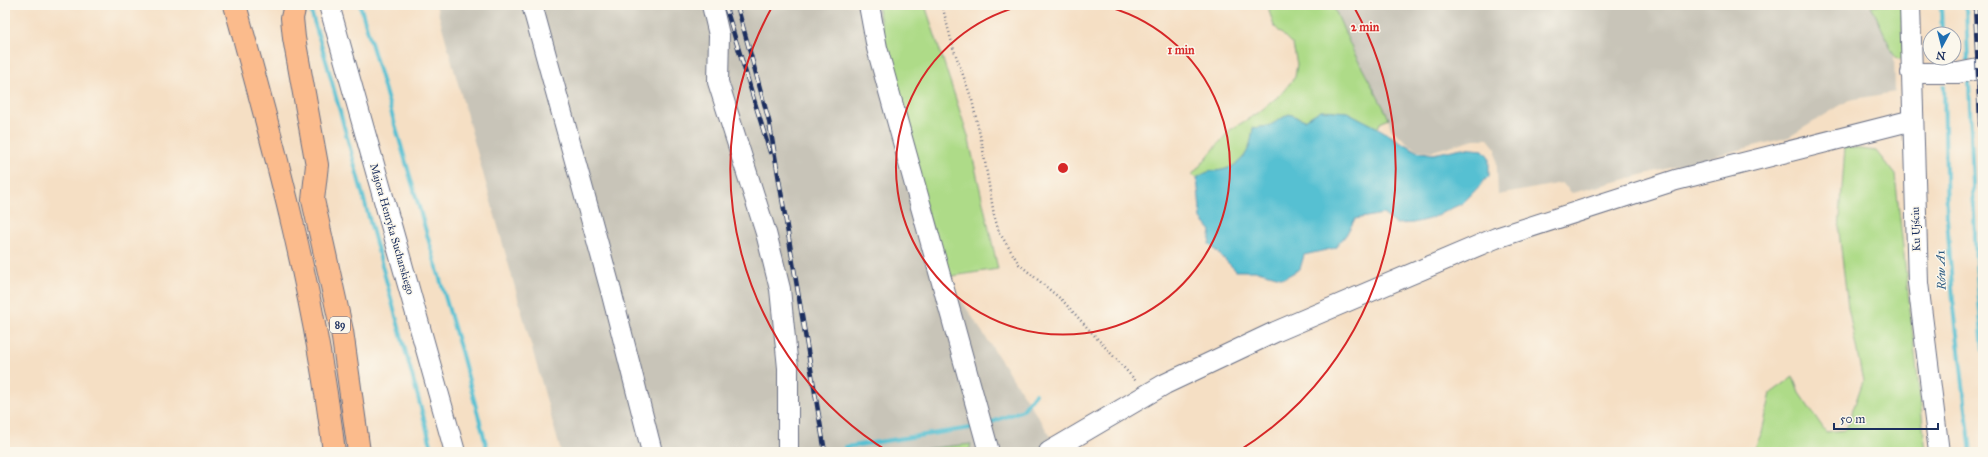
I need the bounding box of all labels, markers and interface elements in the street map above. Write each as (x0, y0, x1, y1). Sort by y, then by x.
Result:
text: 2 min (1351, 20, 1380, 34)
north arrow (1922, 26, 1962, 66)
text: 1 min (1167, 43, 1195, 57)
text: N (1935, 48, 1946, 62)
centre of rings (1056, 161, 1070, 175)
street label: Majora Henryka Sucharskiego (367, 162, 417, 296)
street label: Ku Ujściu (1909, 206, 1923, 252)
water label: Rów A1 (1933, 250, 1949, 291)
road number: 89 (330, 317, 350, 333)
scale bar (1834, 405, 1938, 431)
text: 50 m (1840, 412, 1865, 426)

